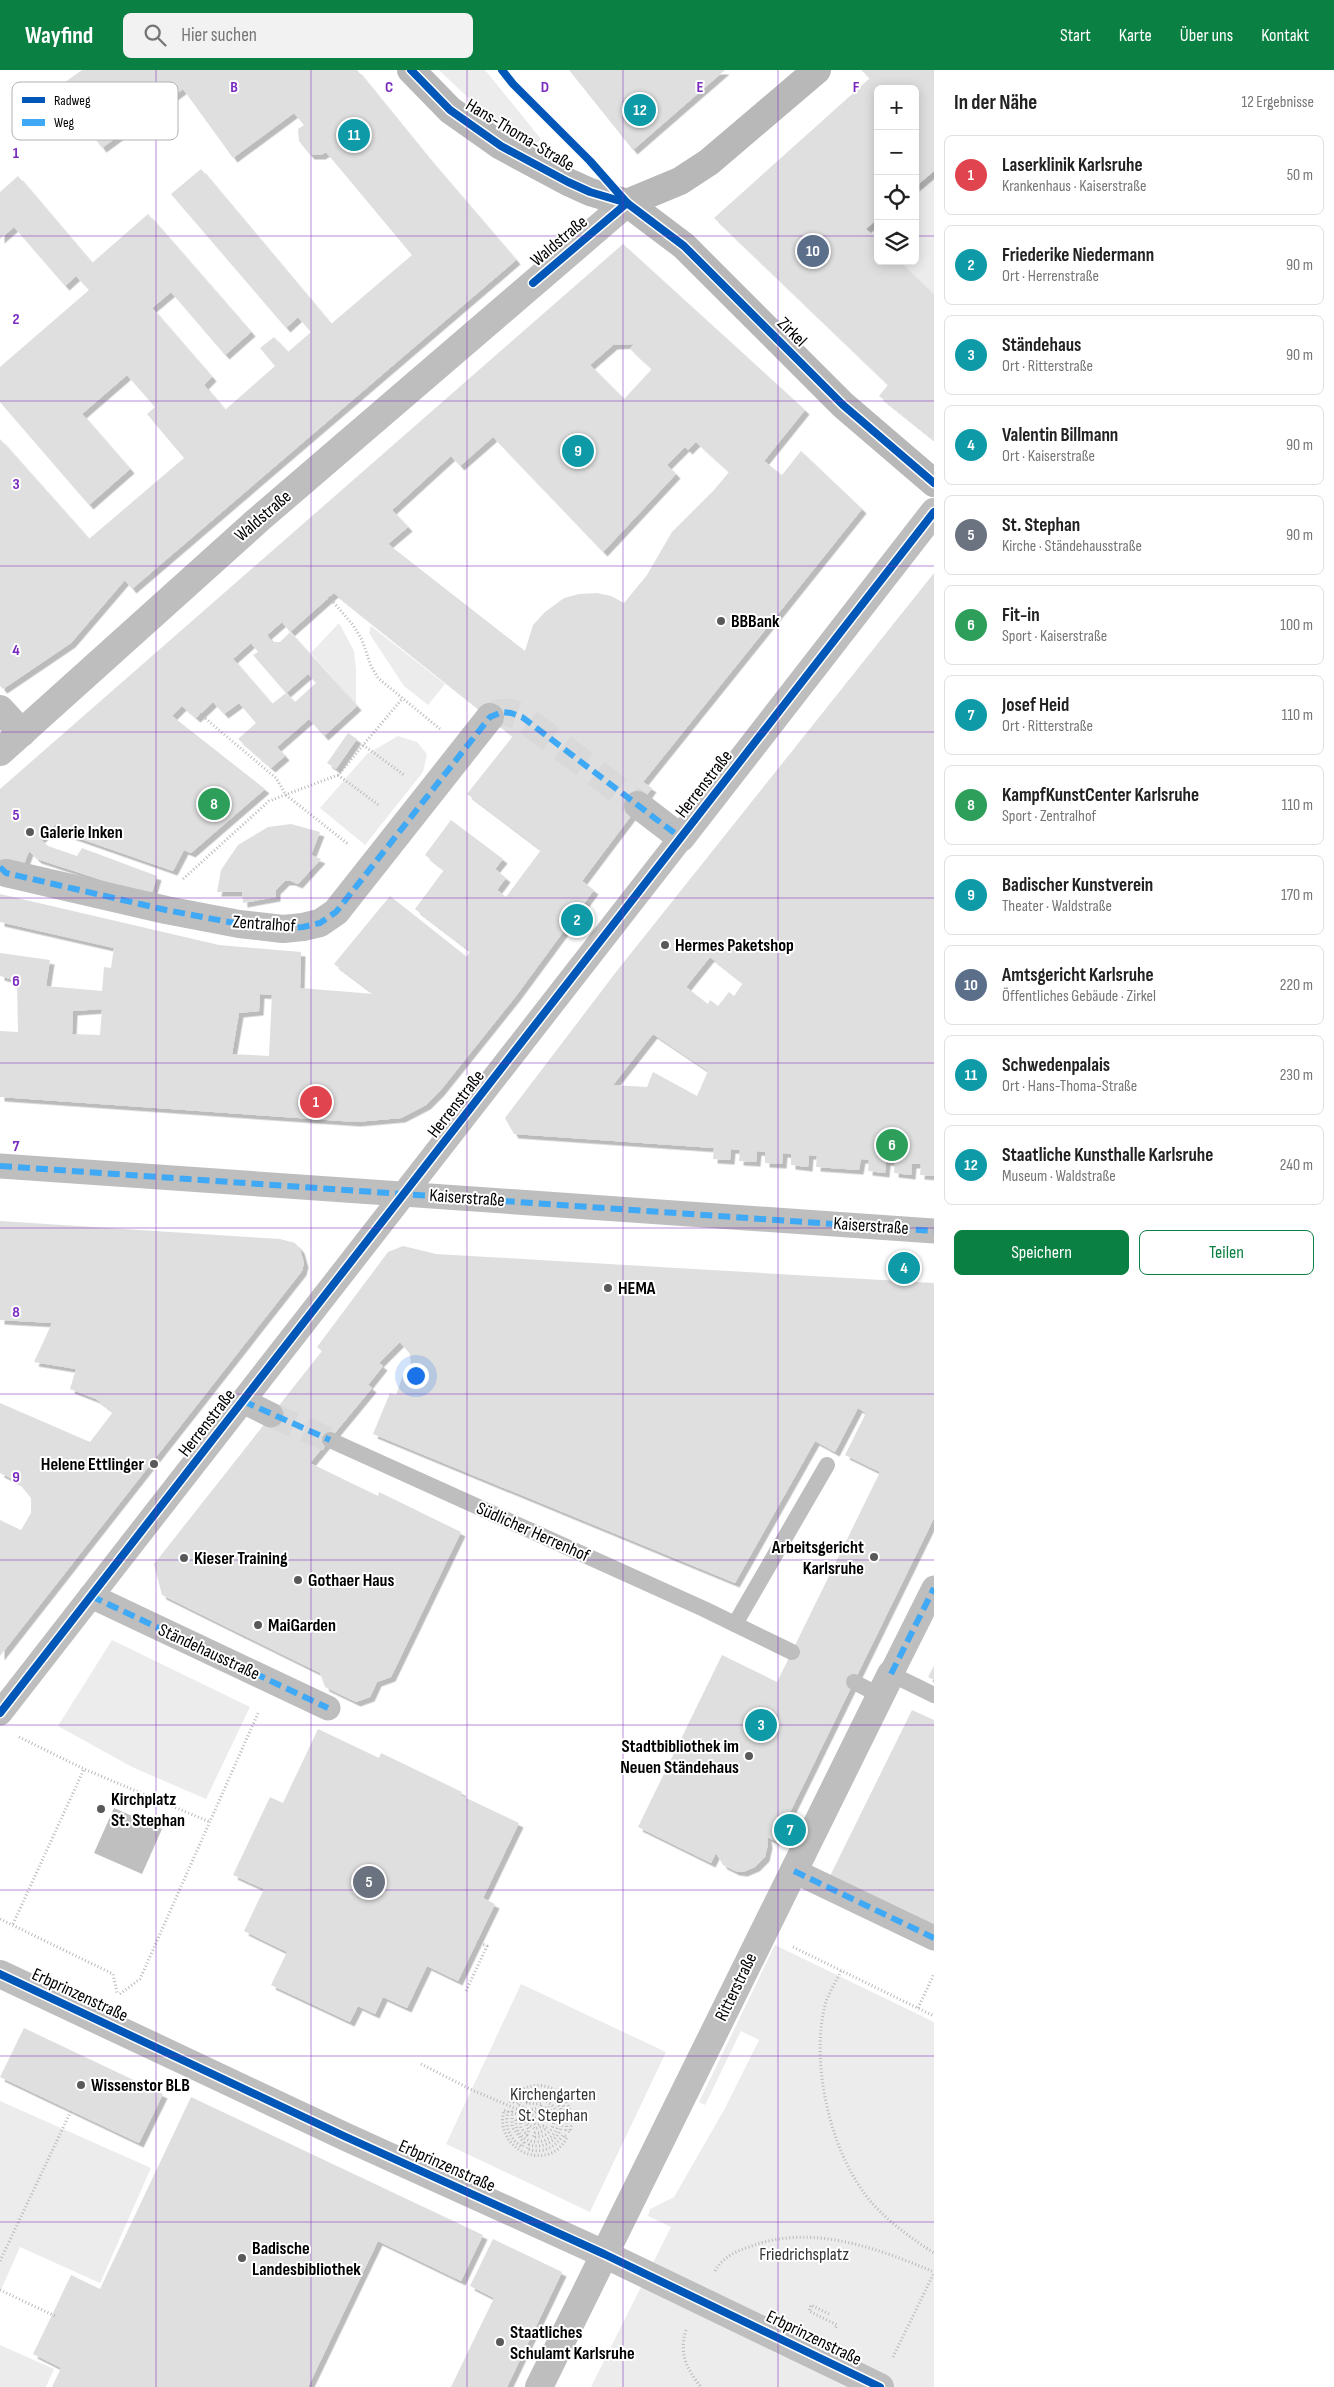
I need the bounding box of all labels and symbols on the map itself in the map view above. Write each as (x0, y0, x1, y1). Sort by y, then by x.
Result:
text: B (230, 78, 238, 97)
text: C (385, 78, 393, 97)
text: D (541, 78, 549, 97)
text: E (697, 78, 704, 97)
text: F (853, 78, 860, 97)
legend (12, 82, 178, 140)
pin: 12 (624, 91, 656, 129)
text: Radweg (54, 92, 91, 109)
street label: Hans-Thoma-Straße (462, 94, 578, 176)
text: Weg (54, 114, 75, 131)
pin: 11 (338, 116, 370, 154)
text: 1 (13, 144, 20, 163)
street label: Waldstraße (526, 211, 592, 271)
pin: 10 (797, 232, 829, 270)
text: 2 (12, 310, 20, 329)
street label: Zirkel (773, 313, 811, 351)
pin: 9 (562, 432, 594, 470)
text: 3 (12, 475, 20, 494)
street label: Waldstraße (231, 486, 295, 546)
place label: BBBank (731, 611, 780, 632)
marker: BBBank (715, 615, 727, 627)
text: 4 (12, 641, 20, 660)
street label: Herrenstraße (671, 746, 737, 822)
pin: 8 (198, 785, 230, 823)
text: 5 (12, 806, 20, 825)
place label: Galerie Inken (40, 822, 123, 843)
marker: Galerie Inken (24, 826, 36, 838)
pin: 2 (561, 901, 593, 939)
street label: Zentralhof (232, 911, 297, 937)
place label: Hermes Paketshop (675, 935, 794, 956)
marker: Hermes Paketshop (659, 939, 671, 951)
text: 6 (12, 972, 20, 991)
street label: Herrenstraße (423, 1066, 489, 1142)
pin: 1 (300, 1083, 332, 1121)
pin: 6 (876, 1126, 908, 1164)
text: 7 (13, 1137, 20, 1156)
street label: Kaiserstraße (429, 1185, 505, 1211)
street label: Kaiserstraße (833, 1213, 909, 1239)
pin: 4 (888, 1249, 920, 1287)
place label: HEMA (618, 1278, 656, 1299)
marker: HEMA (602, 1282, 614, 1294)
text: 8 (12, 1303, 20, 1322)
your location (403, 1363, 429, 1389)
street label: Herrenstraße (174, 1385, 240, 1461)
place label: Helene Ettlinger (41, 1454, 144, 1475)
marker: Helene Ettlinger (148, 1458, 160, 1470)
text: 9 (12, 1468, 20, 1487)
street label: Südlicher Herrenhof (473, 1498, 594, 1567)
place label: Arbeitsgericht Karlsruhe (771, 1537, 864, 1579)
place label: Kieser Training (194, 1548, 288, 1569)
marker: Arbeitsgericht Karlsruhe (868, 1551, 880, 1563)
marker: Kieser Training (178, 1552, 190, 1564)
place label: Gothaer Haus (308, 1570, 394, 1591)
marker: Gothaer Haus (292, 1574, 304, 1586)
place label: MaiGarden (268, 1615, 336, 1636)
street label: Ständehausstraße (155, 1619, 263, 1685)
marker: MaiGarden (252, 1619, 264, 1631)
pin: 3 (745, 1706, 777, 1744)
place label: Stadtbibliothek im Neuen Ständehaus (620, 1736, 739, 1778)
marker: Stadtbibliothek im Neuen Ständehaus (743, 1750, 755, 1762)
place label: Kirchplatz St. Stephan (111, 1789, 185, 1831)
marker: Kirchplatz St. Stephan (95, 1803, 107, 1815)
pin: 7 (774, 1811, 806, 1849)
pin: 5 (353, 1863, 385, 1901)
street label: Ritterstraße (711, 1950, 761, 2024)
street label: Erbprinzenstraße (29, 1964, 131, 2026)
place label: Wissenstor BLB (91, 2075, 190, 2096)
marker: Wissenstor BLB (75, 2079, 87, 2091)
park label: Kirchengarten St. Stephan (510, 2084, 596, 2126)
street label: Erbprinzenstraße (395, 2135, 499, 2197)
place label: Badische Landesbibliothek (252, 2238, 361, 2280)
park label: Friedrichsplatz (759, 2244, 849, 2265)
marker: Badische Landesbibliothek (236, 2252, 248, 2264)
street label: Erbprinzenstraße (763, 2306, 865, 2370)
place label: Staatliches Schulamt Karlsruhe (510, 2322, 635, 2364)
marker: Staatliches Schulamt Karlsruhe (494, 2336, 506, 2348)

